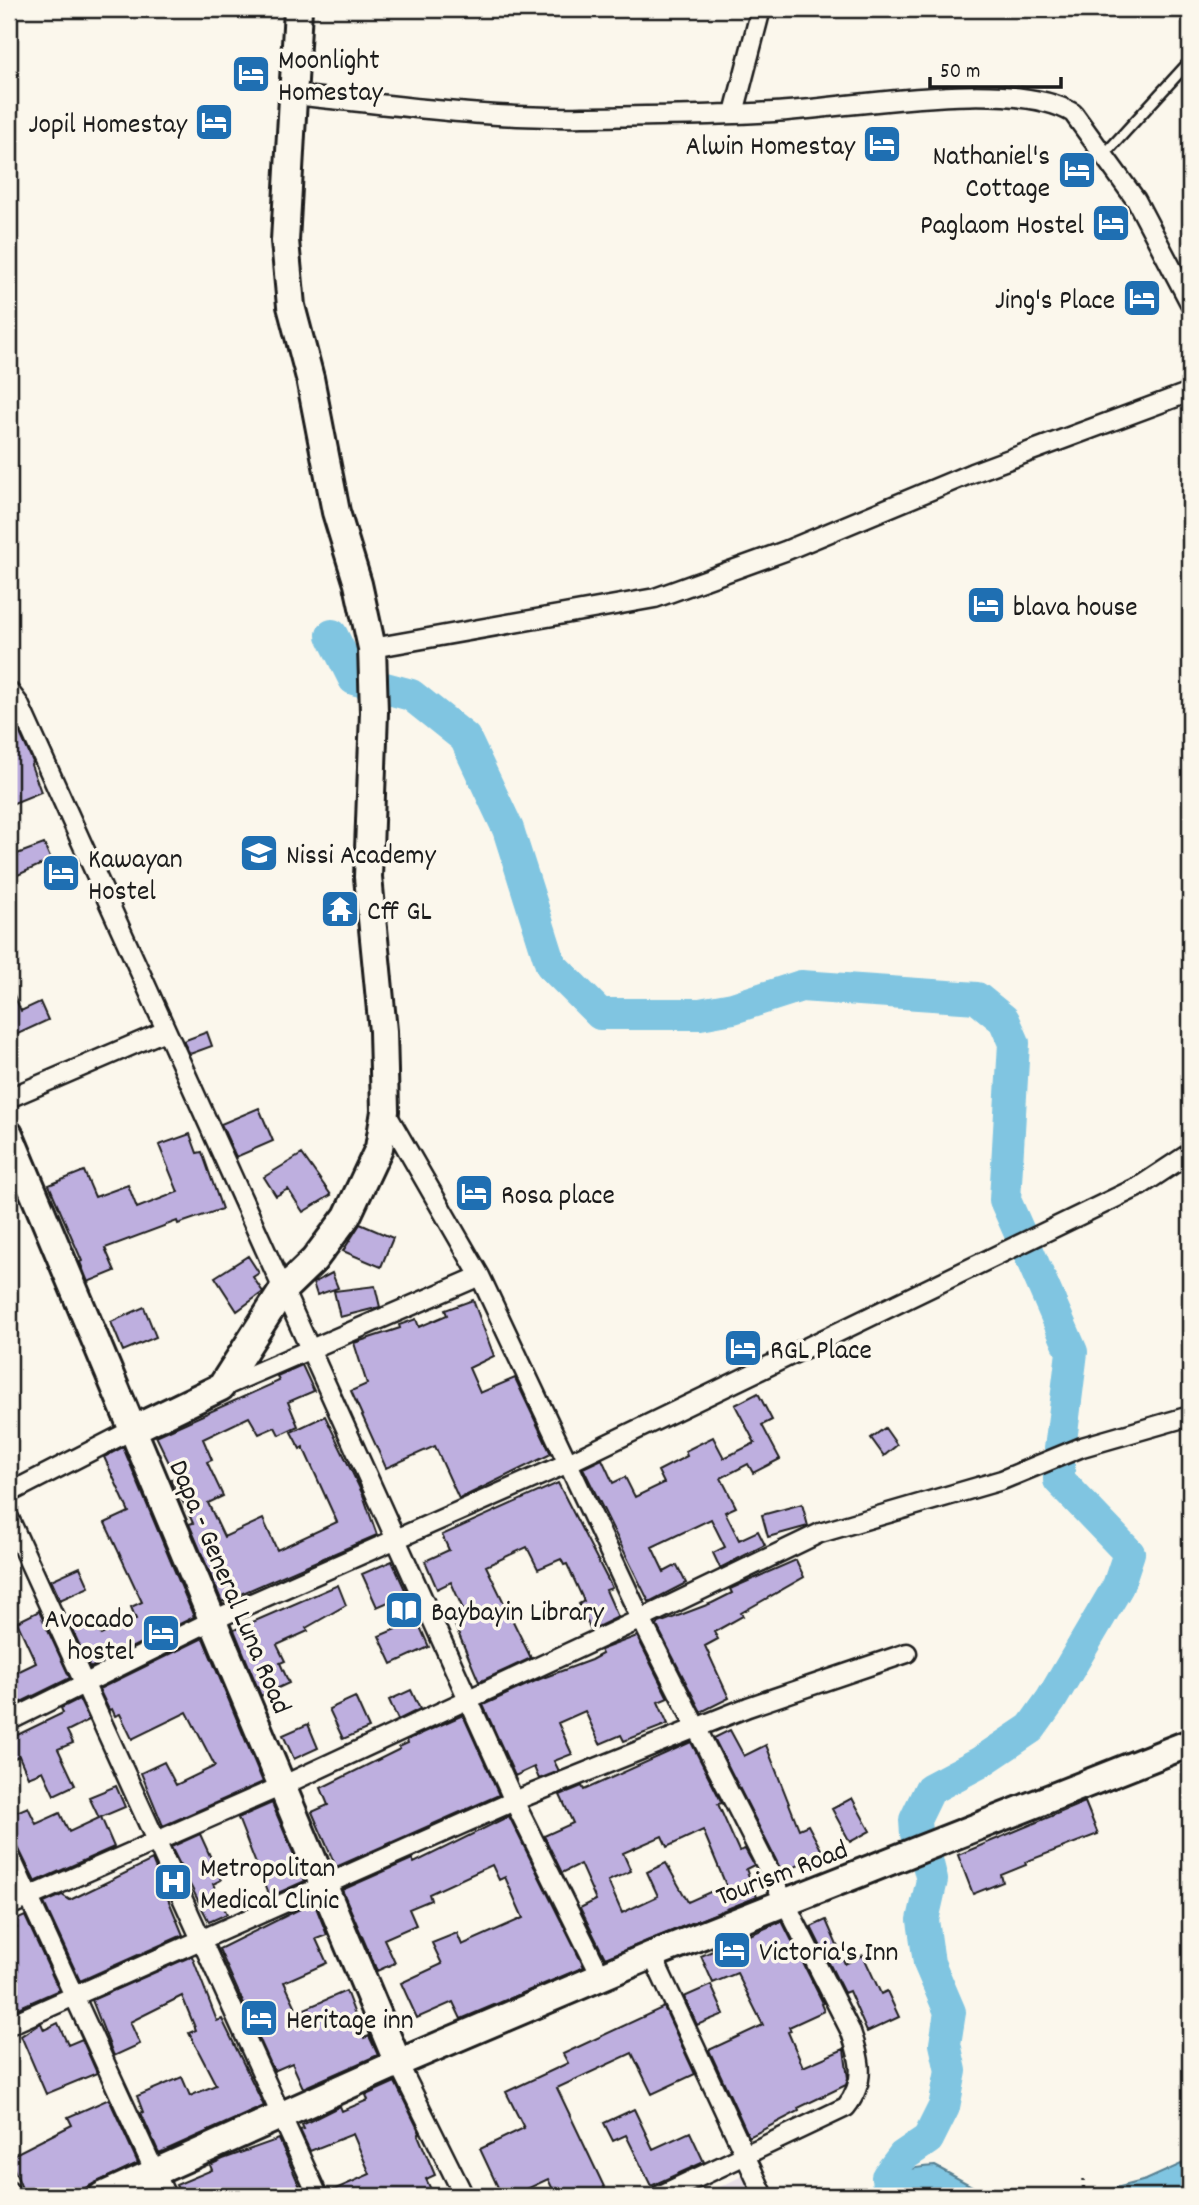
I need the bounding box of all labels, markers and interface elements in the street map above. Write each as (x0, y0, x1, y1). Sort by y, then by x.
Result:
place label: Moonlight Homestay (278, 43, 384, 115)
scale bar (930, 46, 1061, 90)
hotel icon: Moonlight Homestay (230, 53, 272, 95)
text: 50 m (940, 58, 980, 88)
hotel icon: Jopil Homestay (193, 101, 235, 143)
place label: Jopil Homestay (28, 107, 188, 147)
hotel icon: Alwin Homestay (861, 123, 903, 165)
place label: Alwin Homestay (686, 129, 856, 169)
place label: Nathaniel's Cottage (932, 139, 1050, 211)
hotel icon: Nathaniel's Cottage (1056, 149, 1098, 191)
hotel icon: Paglaom Hostel (1090, 202, 1132, 244)
place label: Paglaom Hostel (920, 208, 1084, 248)
hotel icon: Jing's Place (1121, 277, 1163, 319)
place label: Jing's Place (995, 283, 1115, 323)
hotel icon: blava house (965, 584, 1007, 626)
place label: blava house (1013, 590, 1138, 630)
school or university icon: Nissi Academy (238, 832, 280, 874)
place label: Nissi Academy (286, 838, 436, 878)
place label: Kawayan Hostel (88, 842, 183, 914)
hotel icon: Kawayan Hostel (40, 852, 82, 894)
temple icon: Cff GL (319, 888, 361, 930)
place label: Cff GL (367, 894, 432, 934)
hotel icon: Rosa place (453, 1172, 495, 1214)
place label: Rosa place (501, 1178, 615, 1218)
hotel icon: RGL Place (722, 1327, 764, 1369)
place label: RGL Place (770, 1333, 872, 1373)
street label: Dapa - General Luna Road (156, 1455, 299, 1721)
library icon: Baybayin Library (383, 1589, 425, 1631)
place label: Baybayin Library (431, 1595, 604, 1635)
place label: Avocado hostel (45, 1602, 134, 1674)
hotel icon: Avocado hostel (140, 1612, 182, 1654)
street label: Tourism Road (711, 1832, 855, 1919)
place label: Metropolitan Medical Clinic (200, 1851, 339, 1923)
hospital icon: Metropolitan Medical Clinic (152, 1861, 194, 1903)
hotel icon: Victoria's Inn (711, 1929, 753, 1971)
place label: Victoria's Inn (759, 1935, 899, 1975)
hotel icon: Heritage inn (238, 1997, 280, 2039)
place label: Heritage inn (286, 2003, 414, 2043)

